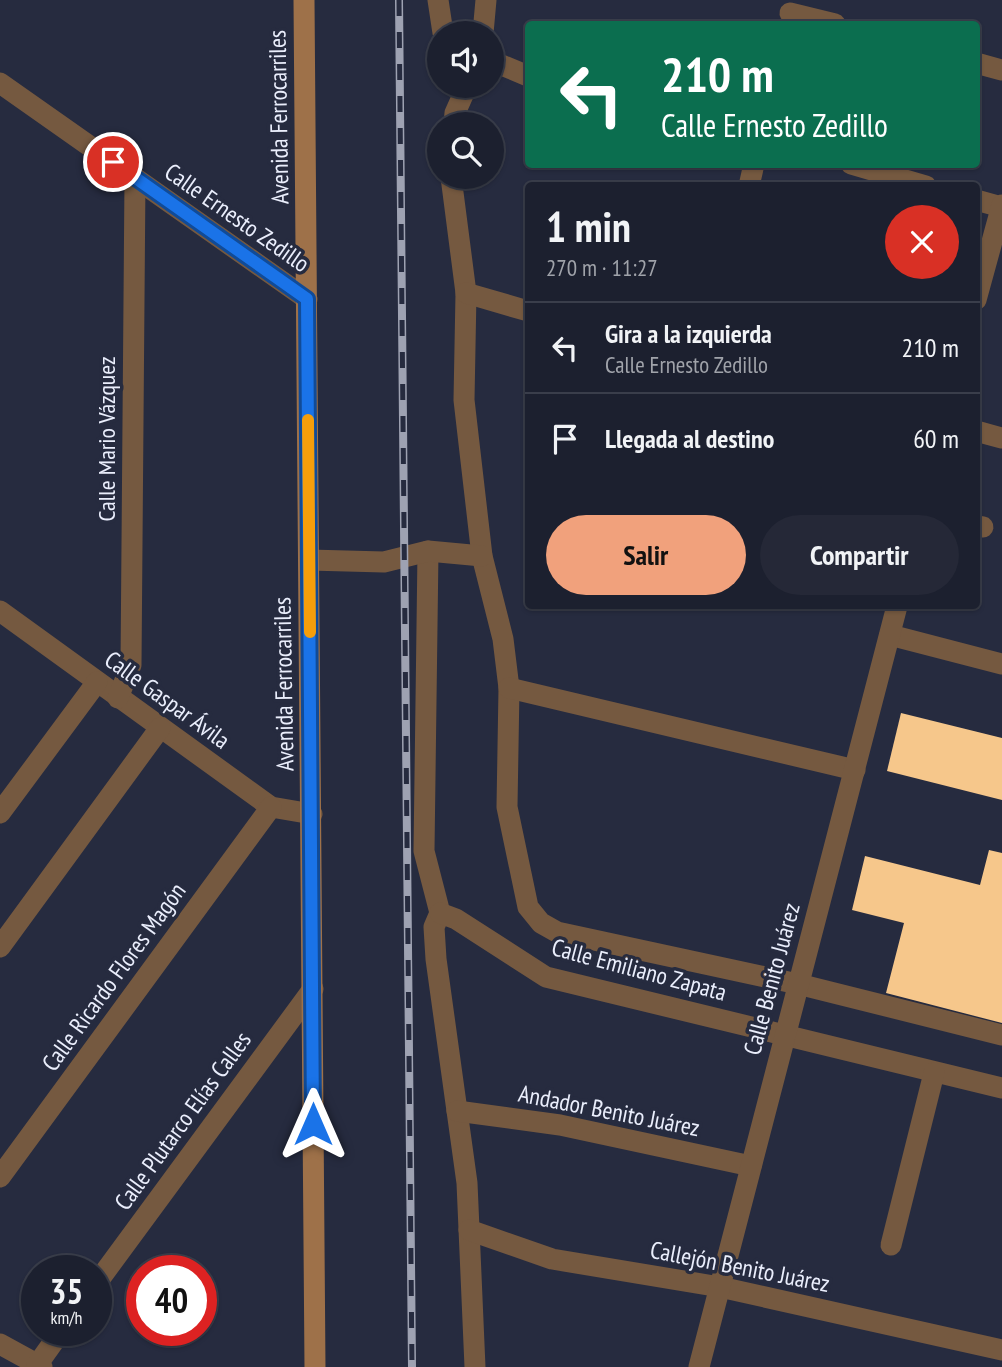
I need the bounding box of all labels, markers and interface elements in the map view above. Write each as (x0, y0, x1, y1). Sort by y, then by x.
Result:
map controls (427, 21, 504, 189)
button: sound (427, 21, 504, 98)
street label: Avenida Ferrocarriles (261, 30, 296, 204)
text: 210 m (661, 42, 774, 106)
icon: left (546, 49, 637, 140)
text: Calle Ernesto Zedillo (661, 104, 888, 146)
button: search (427, 112, 504, 189)
pin (83, 132, 143, 192)
icon: arrive (94, 143, 132, 181)
street label: Calle Ernesto Zedillo (159, 156, 316, 279)
text: 1 min (546, 199, 631, 254)
button: close (885, 205, 959, 279)
text: 270 m · 11:27 (546, 253, 658, 282)
text: Gira a la izquierda (605, 317, 772, 350)
icon: left (546, 329, 584, 367)
text: 210 m (901, 331, 959, 364)
text: Calle Ernesto Zedillo (605, 350, 768, 379)
street label: Calle Mario Vázquez (91, 356, 122, 522)
icon: arrive (546, 420, 584, 458)
text: Llegada al destino (605, 422, 774, 455)
text: 60 m (913, 422, 959, 455)
button: Salir (546, 515, 746, 595)
button: Compartir (760, 515, 959, 595)
street label: Avenida Ferrocarriles (266, 597, 301, 771)
street label: Calle Gaspar Ávila (99, 644, 236, 755)
street label: Calle Ricardo Flores Magón (35, 876, 192, 1077)
street label: Calle Benito Juárez (736, 900, 807, 1058)
street label: Calle Emiliano Zapata (548, 931, 730, 1008)
street label: Calle Plutarco Elías Calles (107, 1025, 258, 1216)
street label: Andador Benito Juárez (516, 1078, 702, 1143)
position arrow (276, 1087, 350, 1161)
street label: Callejón Benito Juárez (648, 1234, 832, 1299)
speed limit sign: 40 (126, 1255, 217, 1346)
text: 35 (50, 1268, 83, 1314)
text: km/h (51, 1306, 82, 1329)

